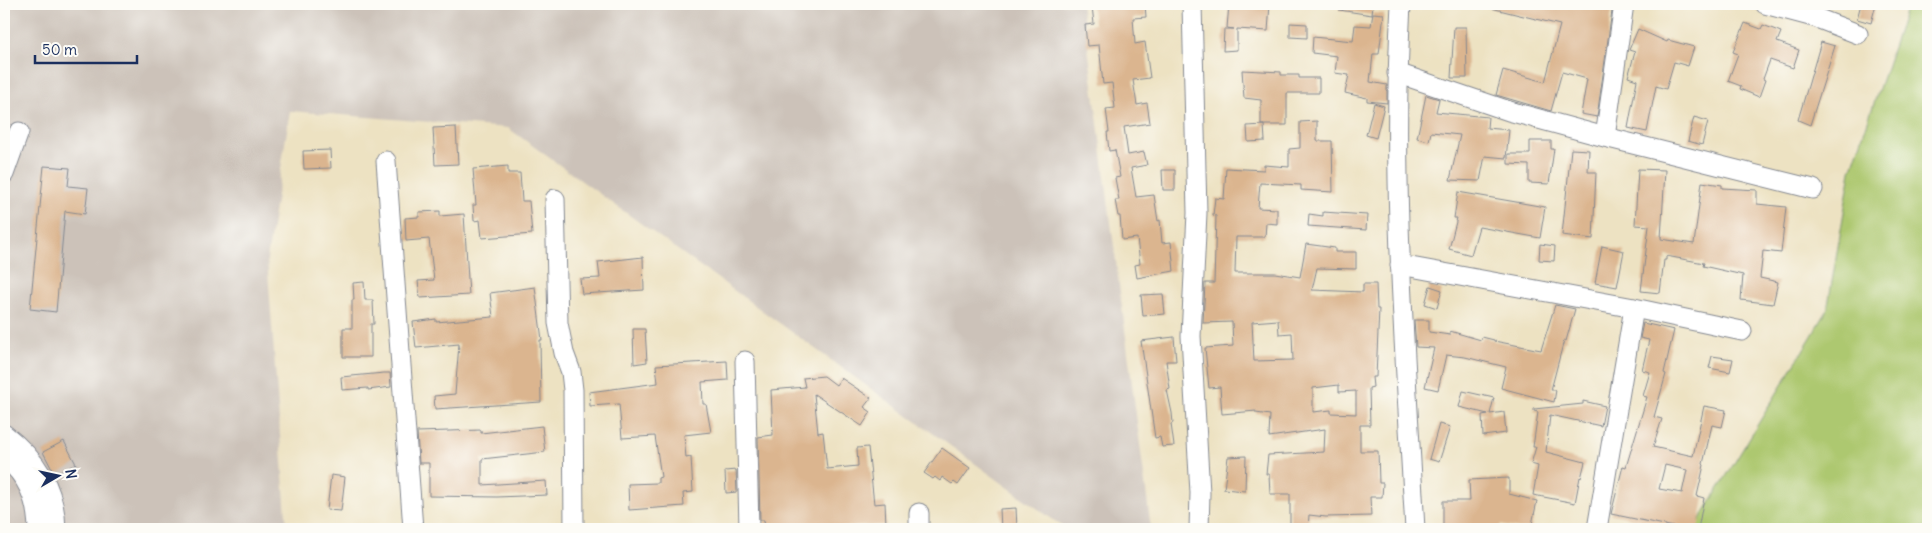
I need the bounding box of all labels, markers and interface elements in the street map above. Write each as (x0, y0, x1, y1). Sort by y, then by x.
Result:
scale bar (35, 32, 138, 64)
text: 50 m (42, 40, 77, 59)
north arrow (32, 450, 82, 500)
text: N (61, 468, 80, 480)

